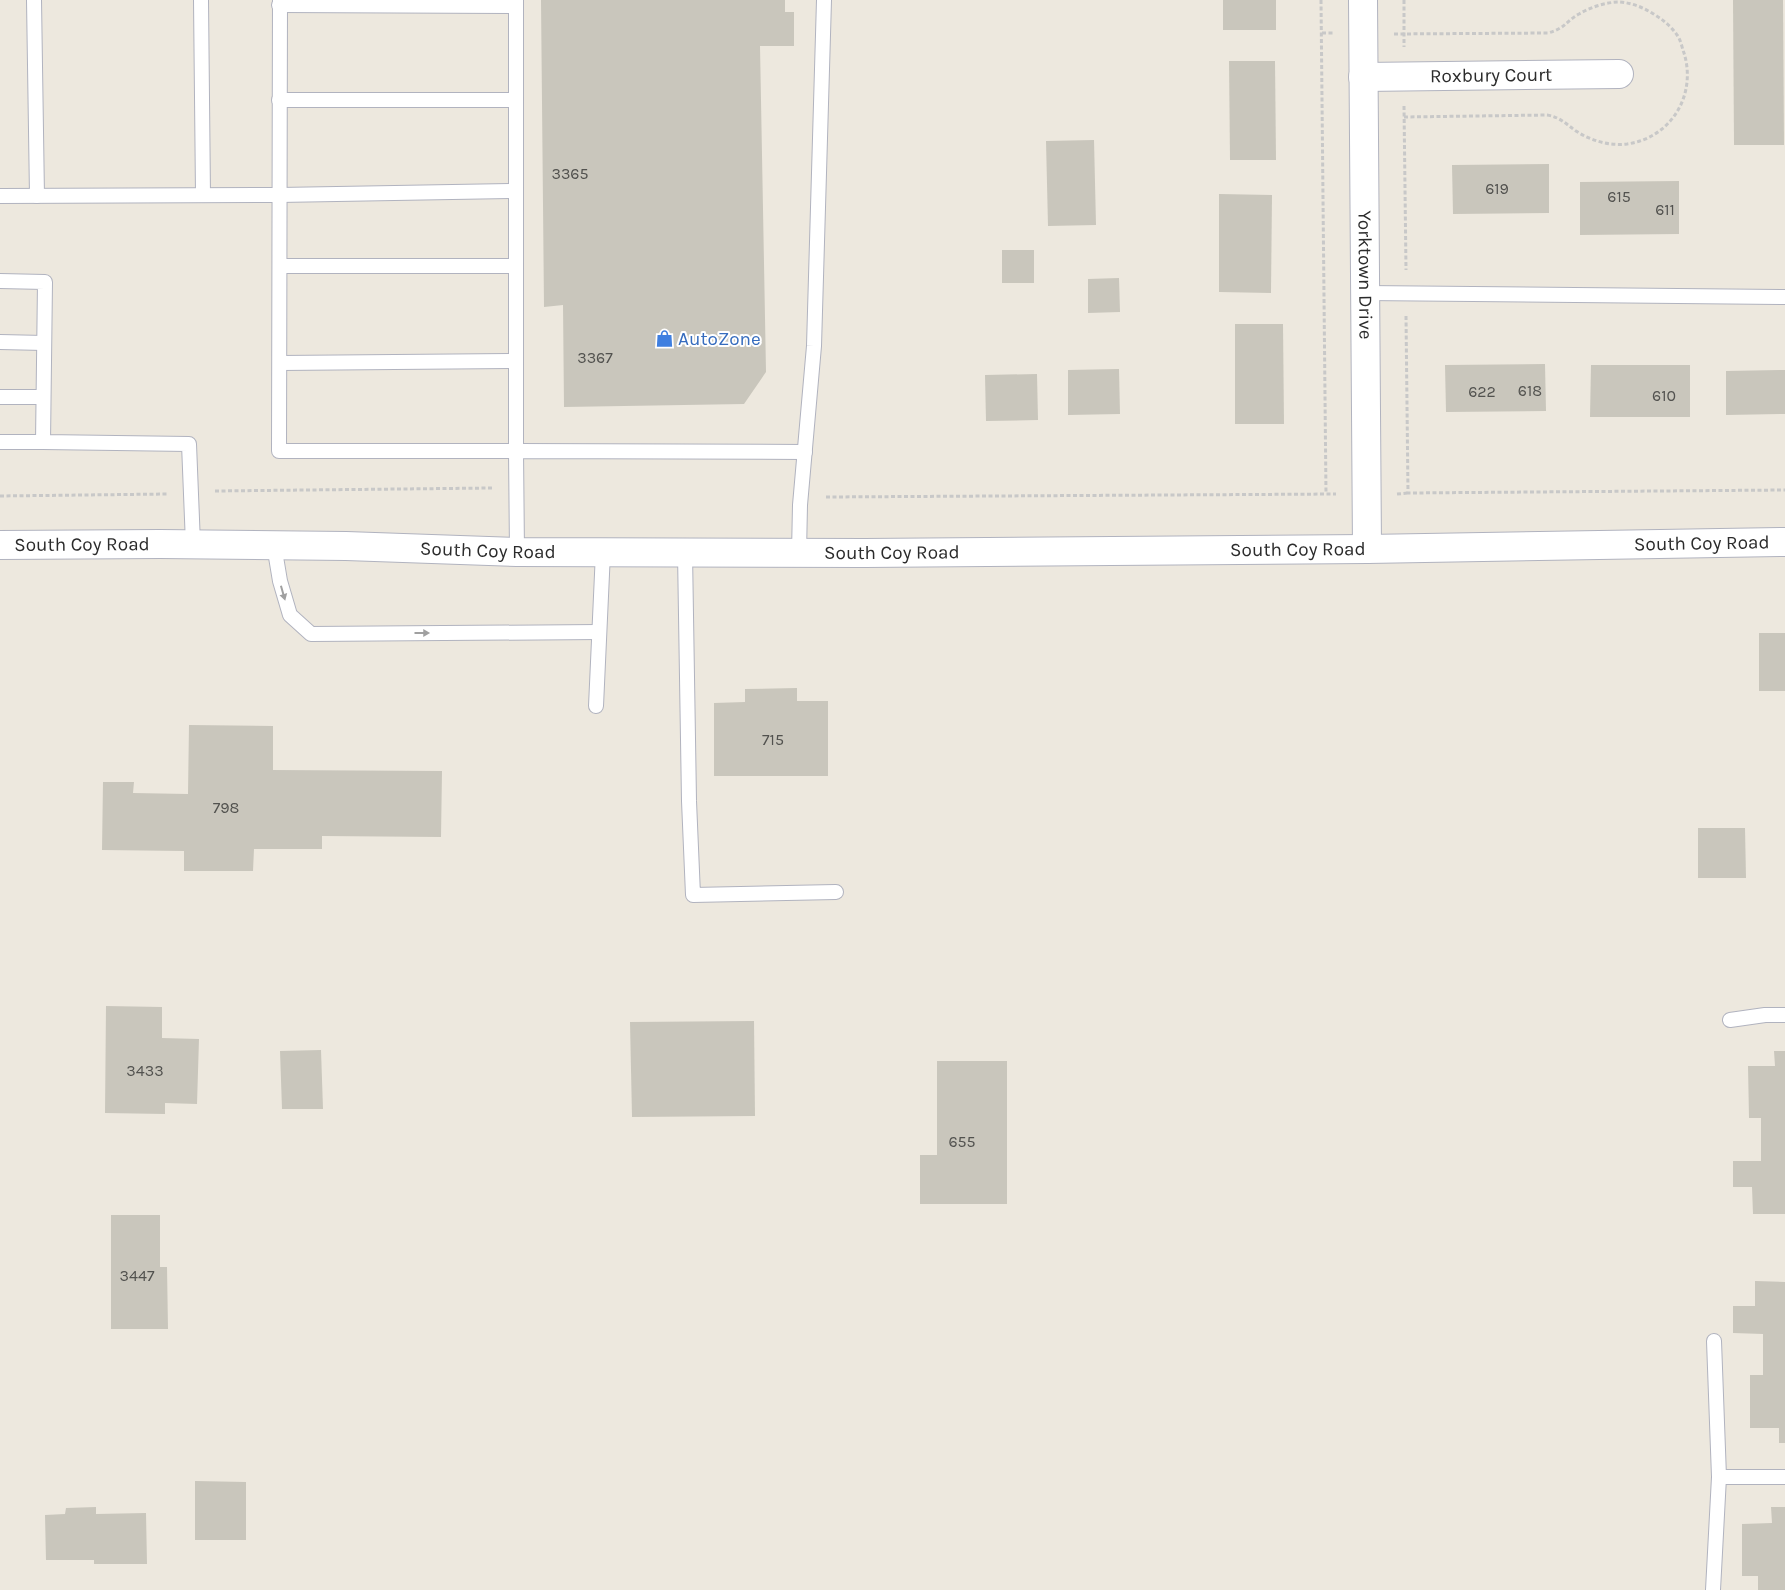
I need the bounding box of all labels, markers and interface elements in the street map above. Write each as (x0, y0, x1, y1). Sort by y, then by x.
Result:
street label: Roxbury Court (1430, 64, 1552, 87)
house number: 3365 (551, 164, 589, 183)
house number: 619 (1485, 179, 1509, 198)
house number: 615 (1607, 187, 1631, 206)
house number: 611 (1655, 200, 1675, 219)
street label: Yorktown Drive (1354, 210, 1376, 340)
place label: AutoZone (678, 328, 761, 350)
shop icon: AutoZone (654, 329, 674, 349)
house number: 3367 (577, 348, 613, 367)
house number: 618 (1518, 381, 1542, 400)
house number: 622 (1468, 382, 1496, 401)
house number: 610 (1652, 386, 1676, 405)
street label: South Coy Road (1634, 531, 1770, 556)
street label: South Coy Road (14, 533, 150, 556)
street label: South Coy Road (420, 538, 556, 563)
street label: South Coy Road (1230, 538, 1366, 561)
street label: South Coy Road (824, 541, 960, 564)
one-way arrow (280, 586, 288, 601)
one-way arrow (415, 629, 431, 637)
house number: 715 (762, 730, 784, 749)
house number: 798 (213, 798, 239, 817)
house number: 3433 (126, 1061, 164, 1080)
house number: 655 (948, 1132, 976, 1151)
house number: 3447 (120, 1266, 155, 1285)

